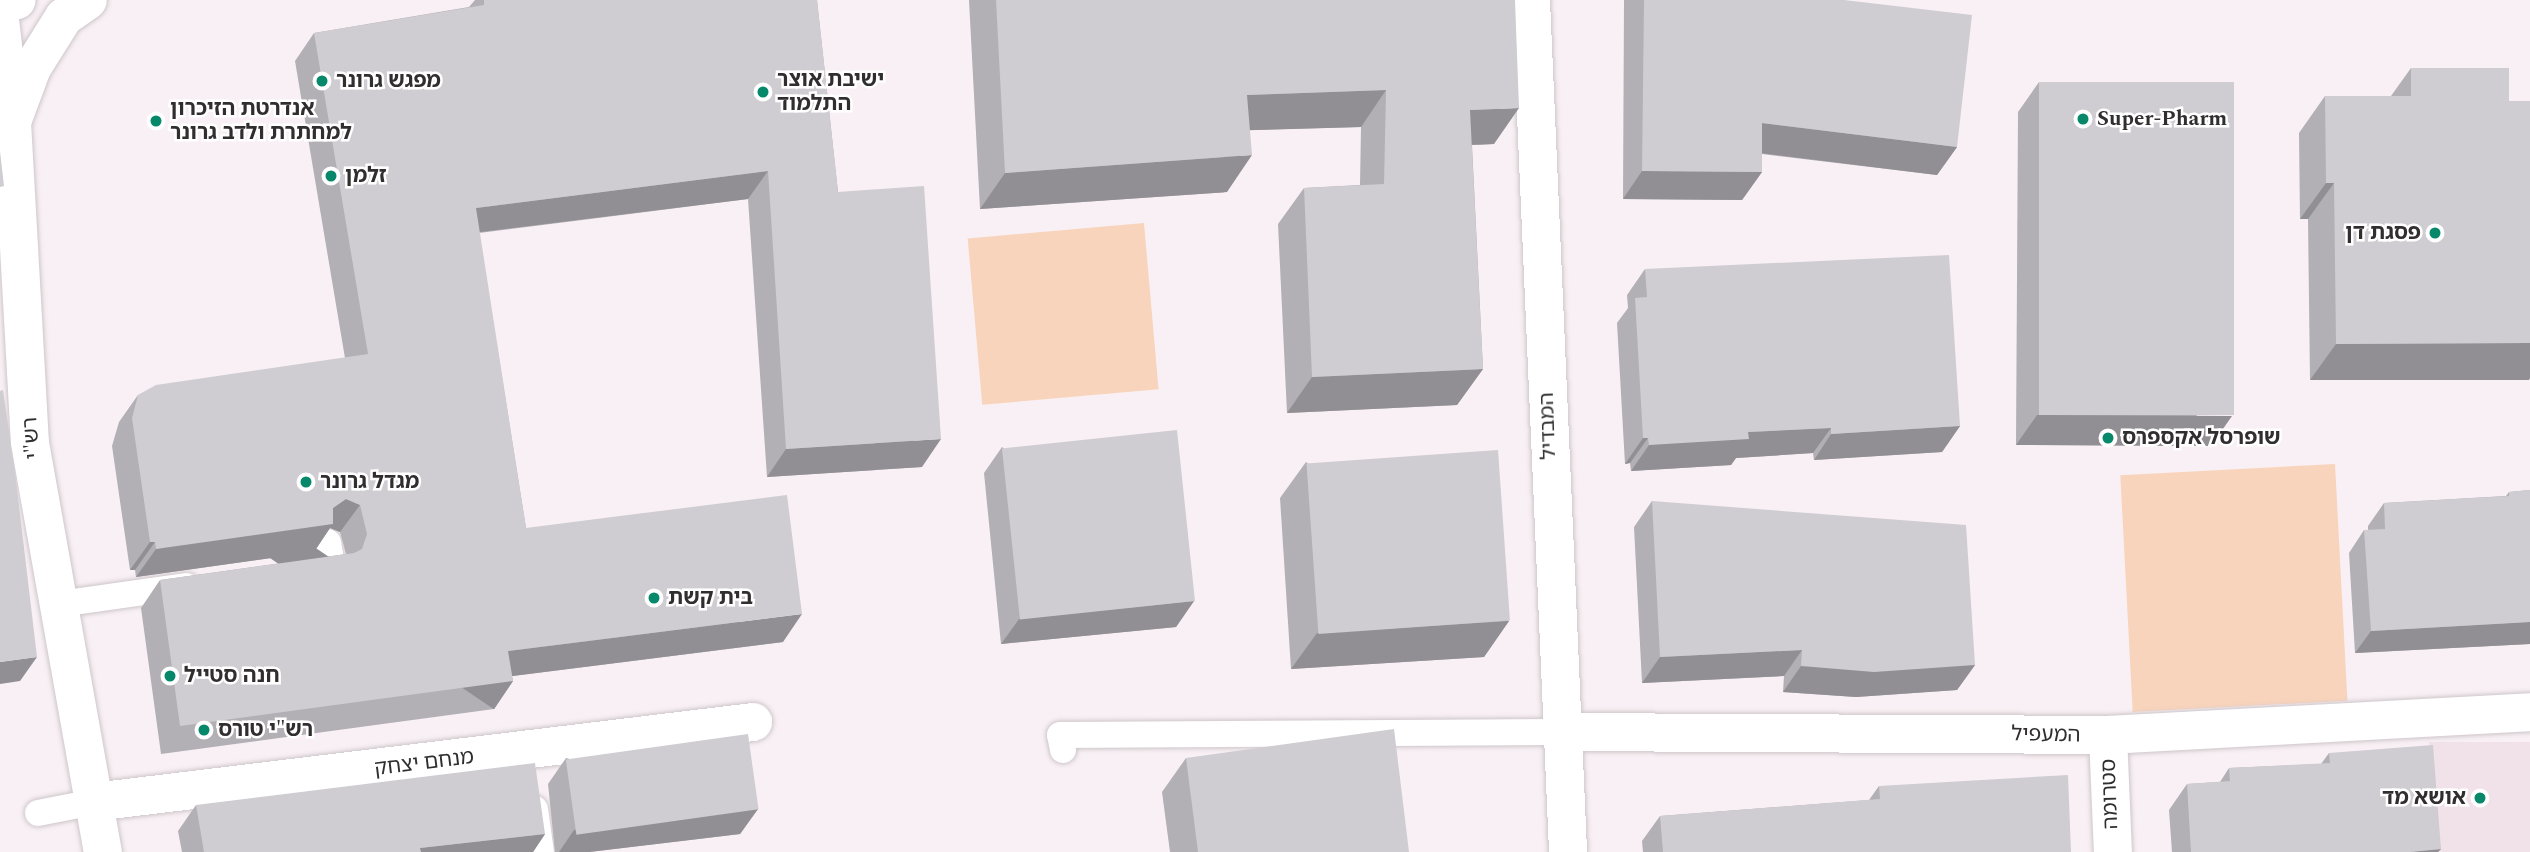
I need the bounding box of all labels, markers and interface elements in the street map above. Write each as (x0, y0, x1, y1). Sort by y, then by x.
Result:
place label: ישיבת אוצר התלמוד (777, 67, 884, 117)
place label: מפגש גרונר (336, 68, 441, 94)
marker: מפגש גרונר (314, 73, 330, 89)
marker: ישיבת אוצר התלמוד (755, 84, 771, 100)
place label: אנדרטת הזיכרון למחתרת ולדב גרונר (170, 96, 352, 146)
place label: Super-Pharm (2097, 106, 2227, 132)
marker: Super-Pharm (2075, 111, 2091, 127)
marker: אנדרטת הזיכרון למחתרת ולדב גרונר (148, 113, 164, 129)
place label: זלמן (345, 163, 387, 189)
marker: זלמן (323, 168, 339, 184)
place label: פסגת דן (2345, 220, 2421, 246)
marker: פסגת דן (2427, 225, 2443, 241)
street label: המבדיל (1534, 392, 1562, 460)
street label: רש"י (18, 416, 46, 460)
place label: שופרסל אקספרס (2122, 425, 2281, 451)
marker: שופרסל אקספרס (2100, 430, 2116, 446)
place label: מגדל גרונר (320, 469, 419, 495)
marker: מגדל גרונר (298, 474, 314, 490)
place label: בית קשת (668, 585, 753, 611)
marker: בית קשת (646, 590, 662, 606)
place label: חנה סטייל (184, 663, 280, 689)
marker: חנה סטייל (162, 668, 178, 684)
place label: רש"י טורס (218, 717, 313, 743)
marker: רש"י טורס (196, 722, 212, 738)
street label: המעפיל (2011, 722, 2081, 748)
street label: מנחם יצחק (373, 744, 475, 782)
street label: סטרומה (2096, 758, 2124, 830)
place label: אושא מד (2382, 785, 2466, 811)
marker: אושא מד (2472, 790, 2488, 806)

